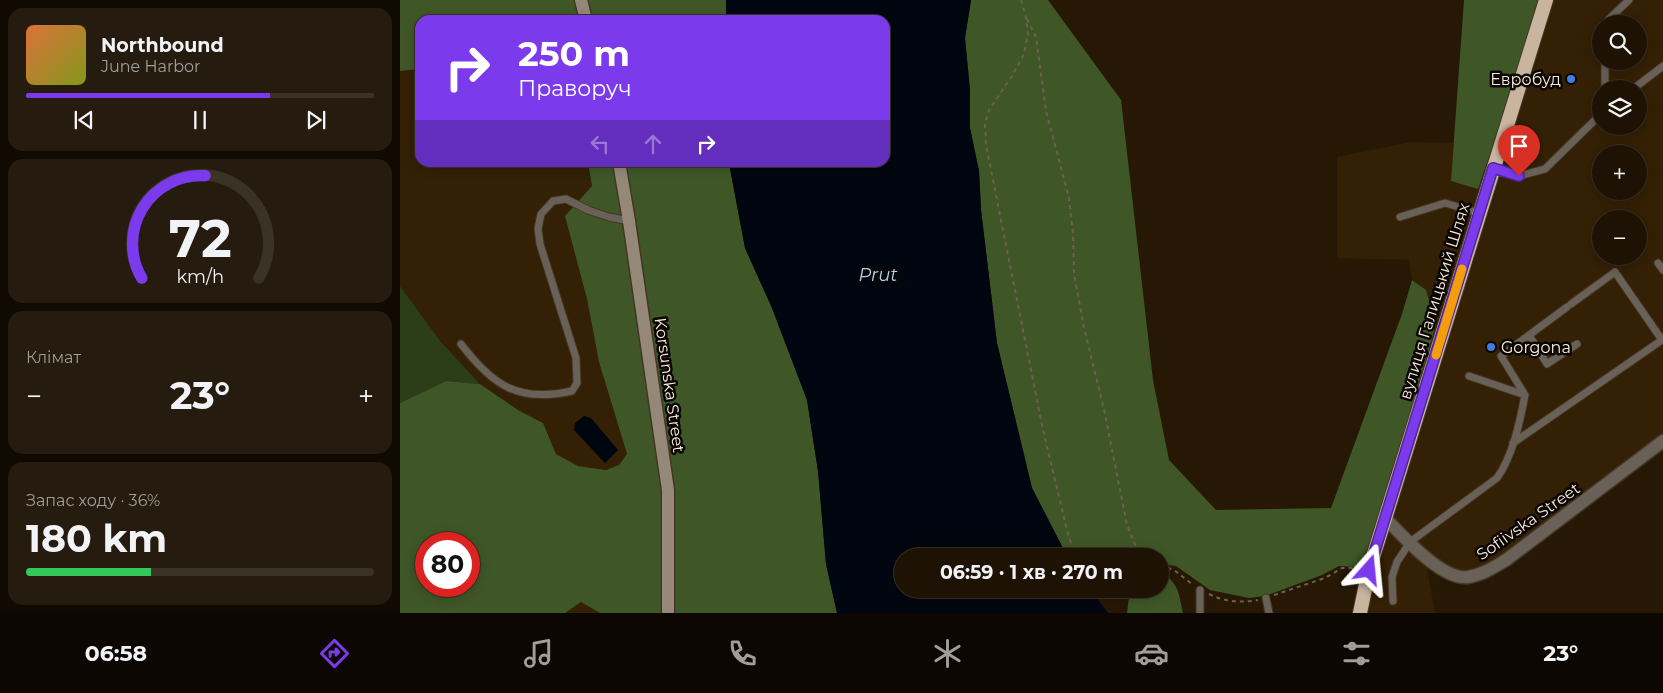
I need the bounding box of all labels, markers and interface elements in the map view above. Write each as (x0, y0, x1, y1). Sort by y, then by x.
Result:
map controls (1592, 15, 1647, 265)
button: search (1592, 15, 1647, 70)
text: 250 m (518, 32, 630, 75)
text: Northbound (101, 34, 224, 57)
icon: right (435, 35, 500, 100)
text: June Harbor (101, 57, 200, 76)
place label: Евробуд (1490, 70, 1561, 89)
marker: Евробуд (1565, 73, 1577, 85)
text: Праворуч (518, 75, 632, 102)
button: layers (1592, 80, 1647, 135)
icon: previous (70, 106, 98, 134)
icon: pause (186, 106, 214, 134)
icon: next (302, 106, 330, 134)
pin (1498, 125, 1540, 176)
icon: left (586, 130, 614, 158)
icon: ahead (639, 130, 667, 158)
icon: right (692, 130, 720, 158)
icon: arrive (1505, 132, 1533, 160)
button: + (1592, 145, 1647, 200)
street label: вулиця Галицький Шлях (1395, 200, 1474, 402)
text: 72 (169, 207, 231, 270)
button: − (1592, 210, 1647, 265)
water label: Prut (858, 264, 898, 286)
text: km/h (176, 266, 224, 287)
street label: Korsunska Street (651, 316, 688, 454)
place label: Gorgona (1501, 338, 1571, 357)
marker: Gorgona (1485, 341, 1497, 353)
text: Клімат (26, 348, 81, 367)
text: 23° (170, 372, 230, 419)
text: − (26, 379, 42, 413)
text: + (358, 379, 374, 413)
street label: Sofiivska Street (1473, 478, 1584, 564)
text: Запас ходу · 36% (26, 491, 160, 510)
text: 180 km (26, 515, 167, 562)
speed limit sign: 80 (415, 532, 480, 597)
position arrow (1342, 543, 1394, 595)
text: 06:59 · 1 хв · 270 m (940, 561, 1123, 584)
icon: directions (317, 636, 352, 671)
icon: music (521, 636, 556, 671)
icon: phone (725, 636, 760, 671)
icon: climate (930, 636, 965, 671)
icon: car (1134, 636, 1169, 671)
icon: filters (1339, 636, 1374, 671)
text: 06:58 (85, 640, 147, 667)
text: 23° (1543, 640, 1578, 667)

